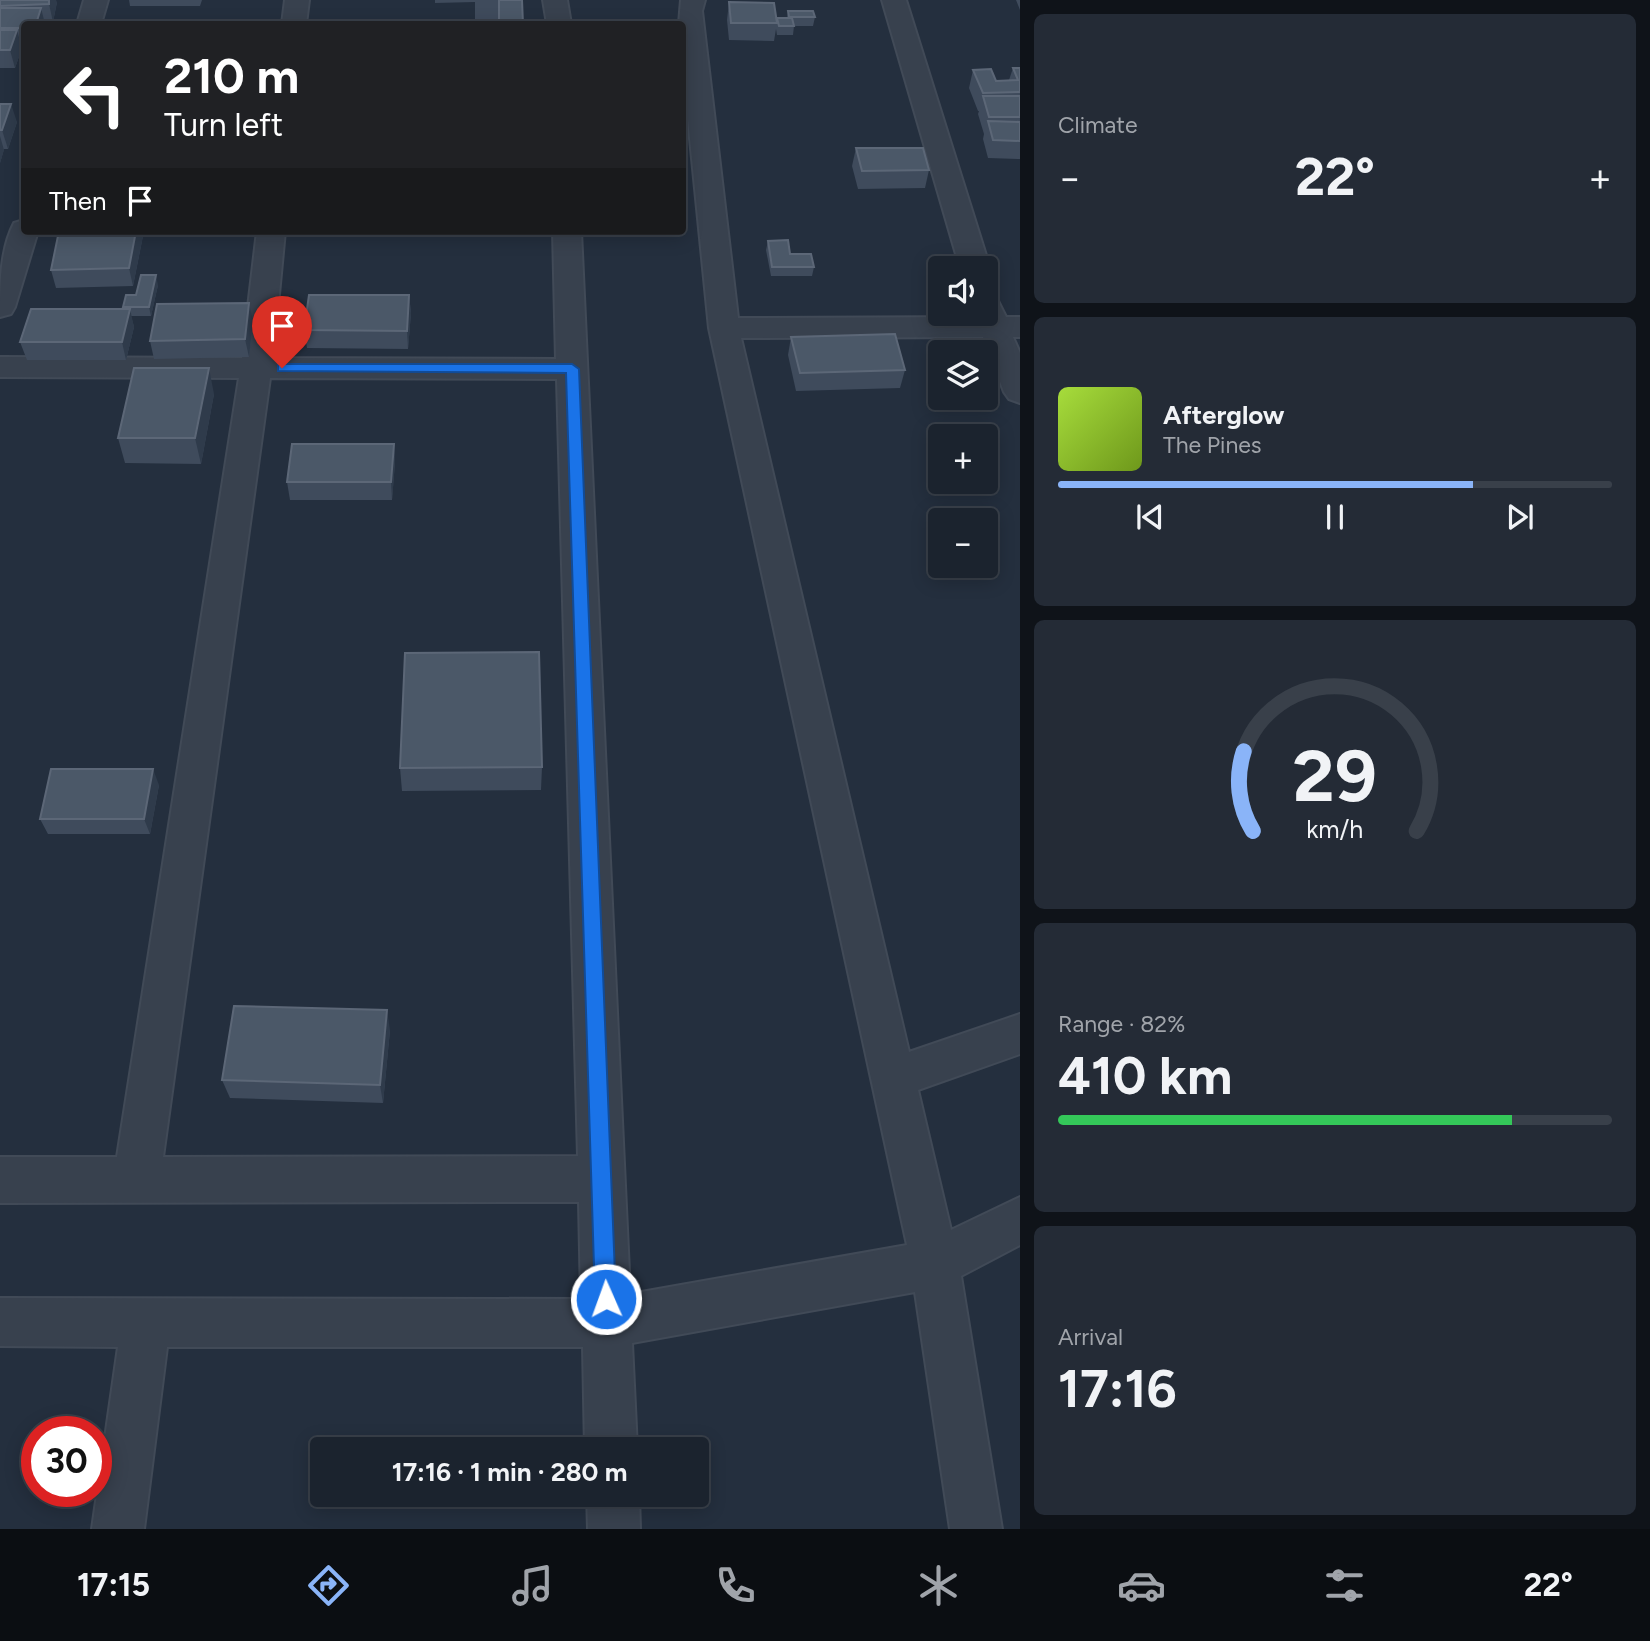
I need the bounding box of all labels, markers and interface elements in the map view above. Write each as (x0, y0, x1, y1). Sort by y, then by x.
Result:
text: 210 m (164, 46, 299, 105)
icon: left (49, 49, 140, 140)
text: Turn left (164, 106, 283, 144)
text: Climate (1058, 111, 1137, 139)
text: 22° (1295, 146, 1375, 208)
text: − (1058, 155, 1082, 201)
text: + (1588, 155, 1612, 201)
icon: arrive (121, 182, 159, 220)
text: Then (49, 185, 107, 217)
map controls (928, 256, 998, 578)
button: sound (928, 256, 998, 326)
pin (252, 296, 312, 368)
icon: arrive (263, 307, 301, 345)
button: layers (928, 340, 998, 410)
text: Afterglow (1163, 399, 1285, 431)
button: + (928, 424, 998, 494)
text: The Pines (1163, 431, 1262, 459)
icon: previous (1131, 498, 1169, 536)
icon: pause (1316, 498, 1354, 536)
icon: next (1501, 498, 1539, 536)
button: − (928, 508, 998, 578)
text: 29 (1293, 732, 1377, 819)
text: km/h (1306, 813, 1364, 843)
text: Range · 82% (1058, 1010, 1185, 1038)
text: 410 km (1058, 1045, 1232, 1107)
position arrow (569, 1262, 643, 1336)
text: Arrival (1058, 1323, 1123, 1351)
text: 17:16 (1058, 1358, 1177, 1420)
speed limit sign: 30 (21, 1416, 112, 1507)
text: 17:16 · 1 min · 280 m (392, 1456, 627, 1488)
icon: directions (304, 1561, 353, 1610)
icon: music (508, 1561, 557, 1610)
icon: phone (711, 1561, 760, 1610)
icon: climate (914, 1561, 963, 1610)
icon: car (1117, 1561, 1166, 1610)
icon: filters (1320, 1561, 1369, 1610)
text: 17:15 (77, 1566, 150, 1604)
text: 22° (1524, 1566, 1573, 1604)

